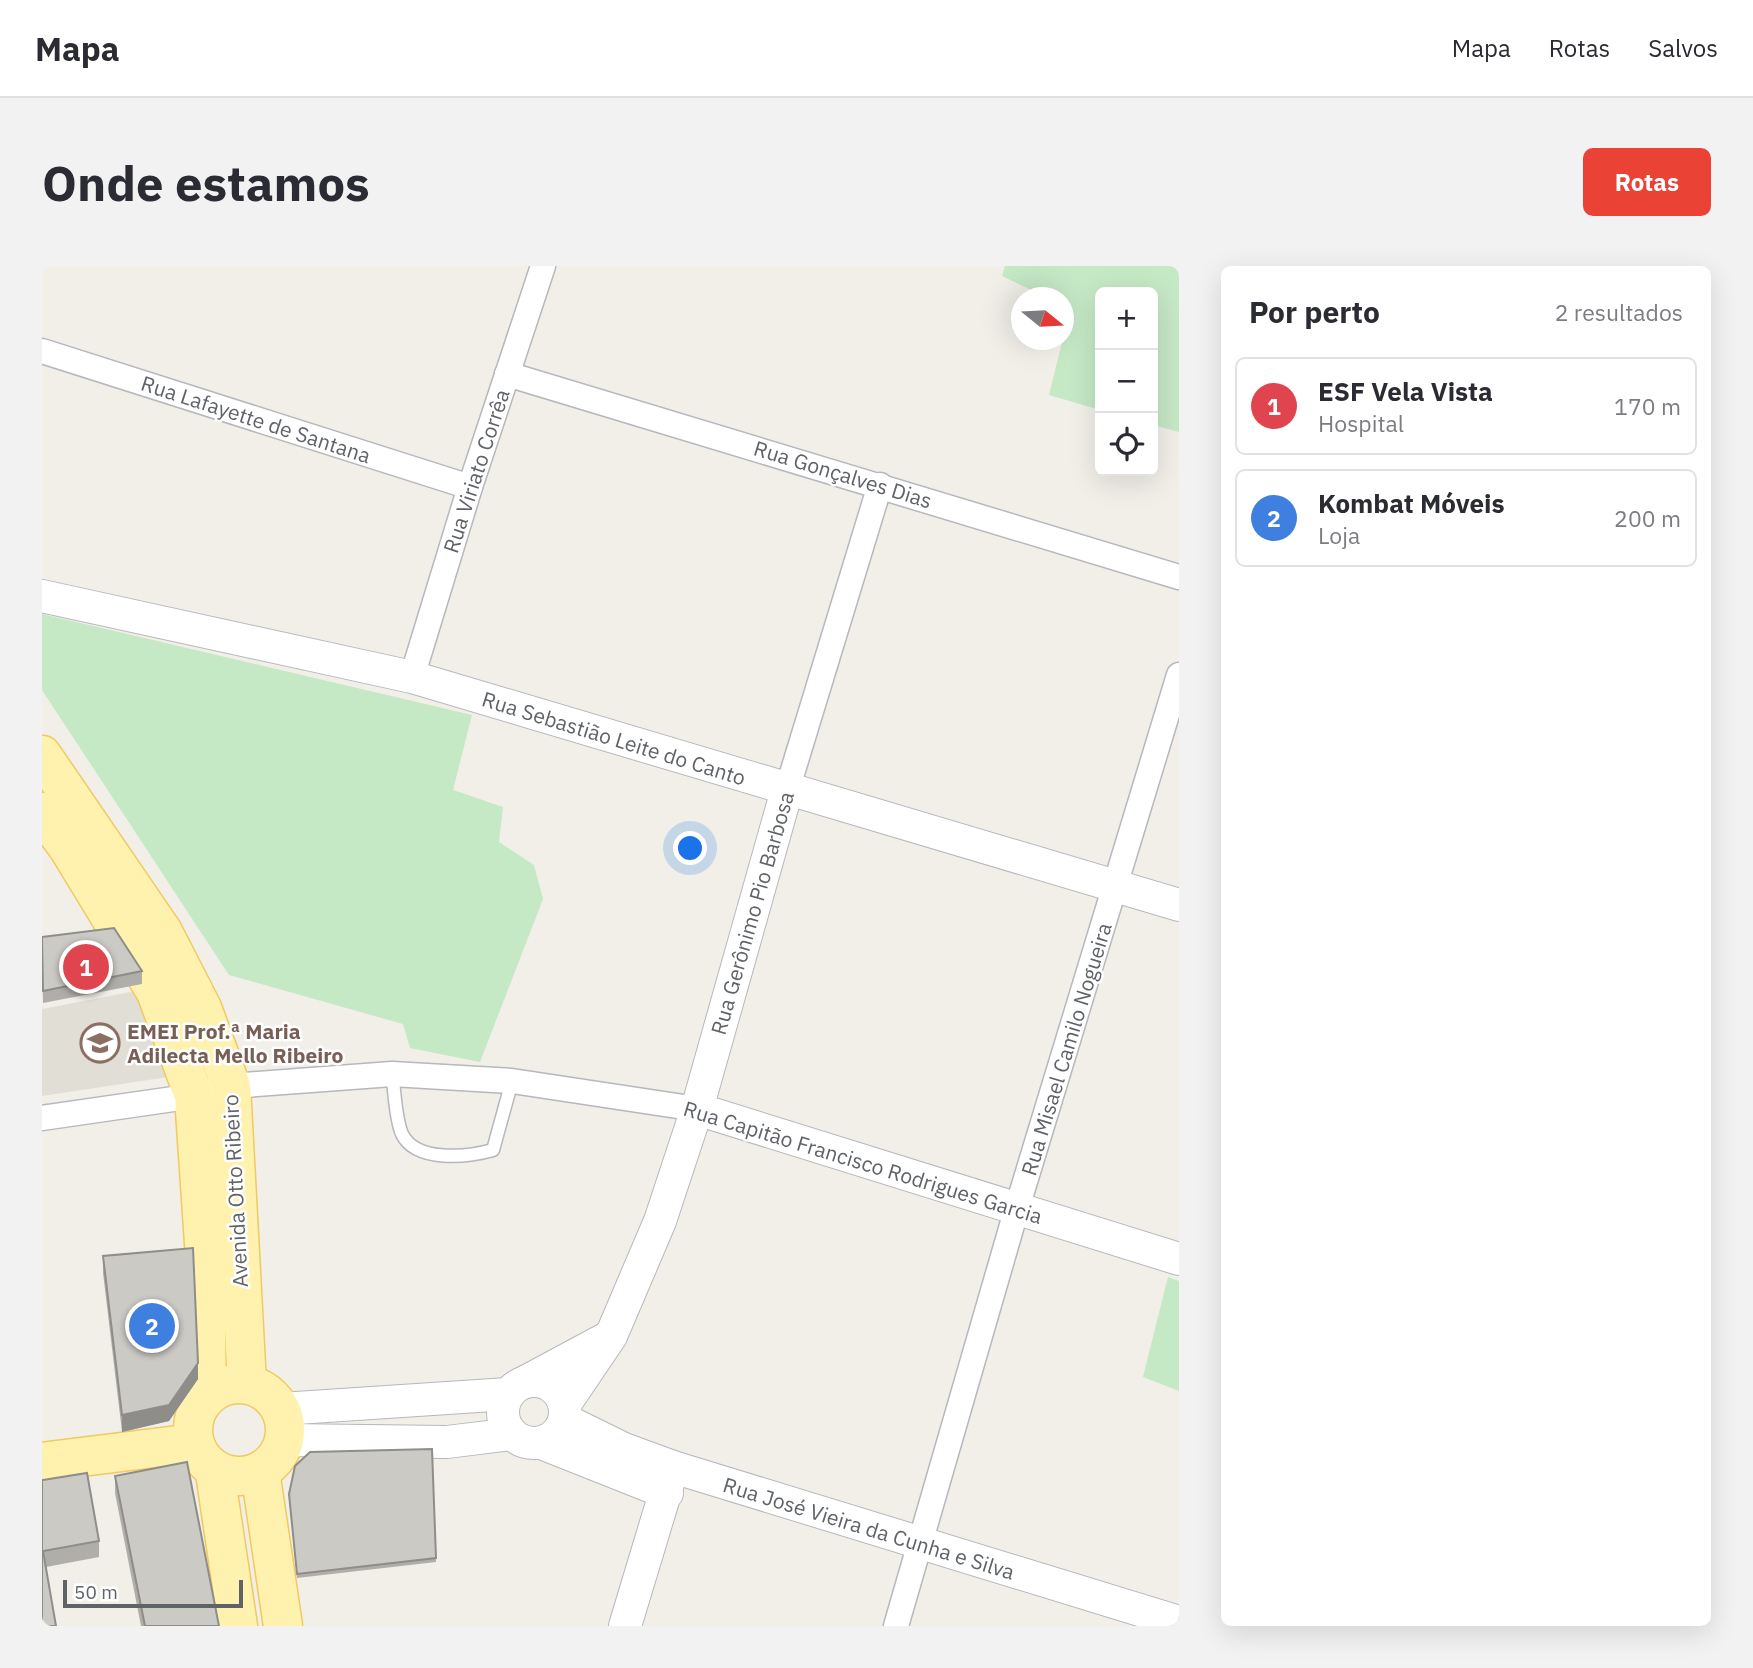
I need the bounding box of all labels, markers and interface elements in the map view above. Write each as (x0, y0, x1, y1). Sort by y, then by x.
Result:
text: Mapa (35, 27, 120, 70)
text: Mapa (1452, 32, 1511, 64)
text: Rotas (1549, 32, 1610, 64)
text: Salvos (1648, 32, 1718, 64)
button: Rotas (1583, 148, 1711, 216)
text: Onde estamos (42, 151, 370, 214)
north arrow (1011, 287, 1074, 350)
map controls (1095, 287, 1158, 476)
button: + (1095, 287, 1158, 350)
text: Por perto (1249, 292, 1380, 331)
text: 2 resultados (1555, 297, 1683, 327)
button: − (1095, 350, 1158, 413)
street label: Rua Lafayette de Santana (138, 369, 374, 469)
text: ESF Vela Vista (1318, 374, 1493, 408)
street label: Rua Viriato Corrêa (436, 386, 516, 556)
text: 1 (1267, 391, 1281, 421)
text: 170 m (1614, 391, 1681, 421)
text: Hospital (1318, 408, 1404, 438)
button: locate (1095, 413, 1158, 476)
street label: Rua Gonçalves Dias (751, 434, 935, 514)
text: Kombat Móveis (1318, 486, 1505, 520)
text: 2 (1267, 503, 1281, 533)
text: 200 m (1614, 503, 1681, 533)
text: Loja (1318, 520, 1360, 550)
street label: Rua Sebastião Leite do Canto (479, 685, 749, 791)
street label: Rua Gerônimo Pio Barbosa (704, 788, 800, 1038)
your location (673, 831, 707, 865)
street label: Rua Misael Camilo Nogueira (1014, 919, 1118, 1179)
pin: 1 (63, 941, 109, 993)
place label: EMEI Prof.ª Maria Adilecta Mello Ribeiro (127, 1017, 344, 1069)
school or university icon: EMEI Prof.ª Maria Adilecta Mello Ribeiro (79, 1022, 121, 1064)
street label: Avenida Otto Ribeiro (216, 1094, 254, 1288)
street label: Rua Capitão Francisco Rodrigues Garcia (680, 1094, 1046, 1230)
pin: 2 (129, 1300, 175, 1352)
street label: Rua José Vieira da Cunha e Silva (720, 1470, 1018, 1586)
scale bar (63, 1577, 243, 1609)
text: 50 m (74, 1580, 118, 1604)

